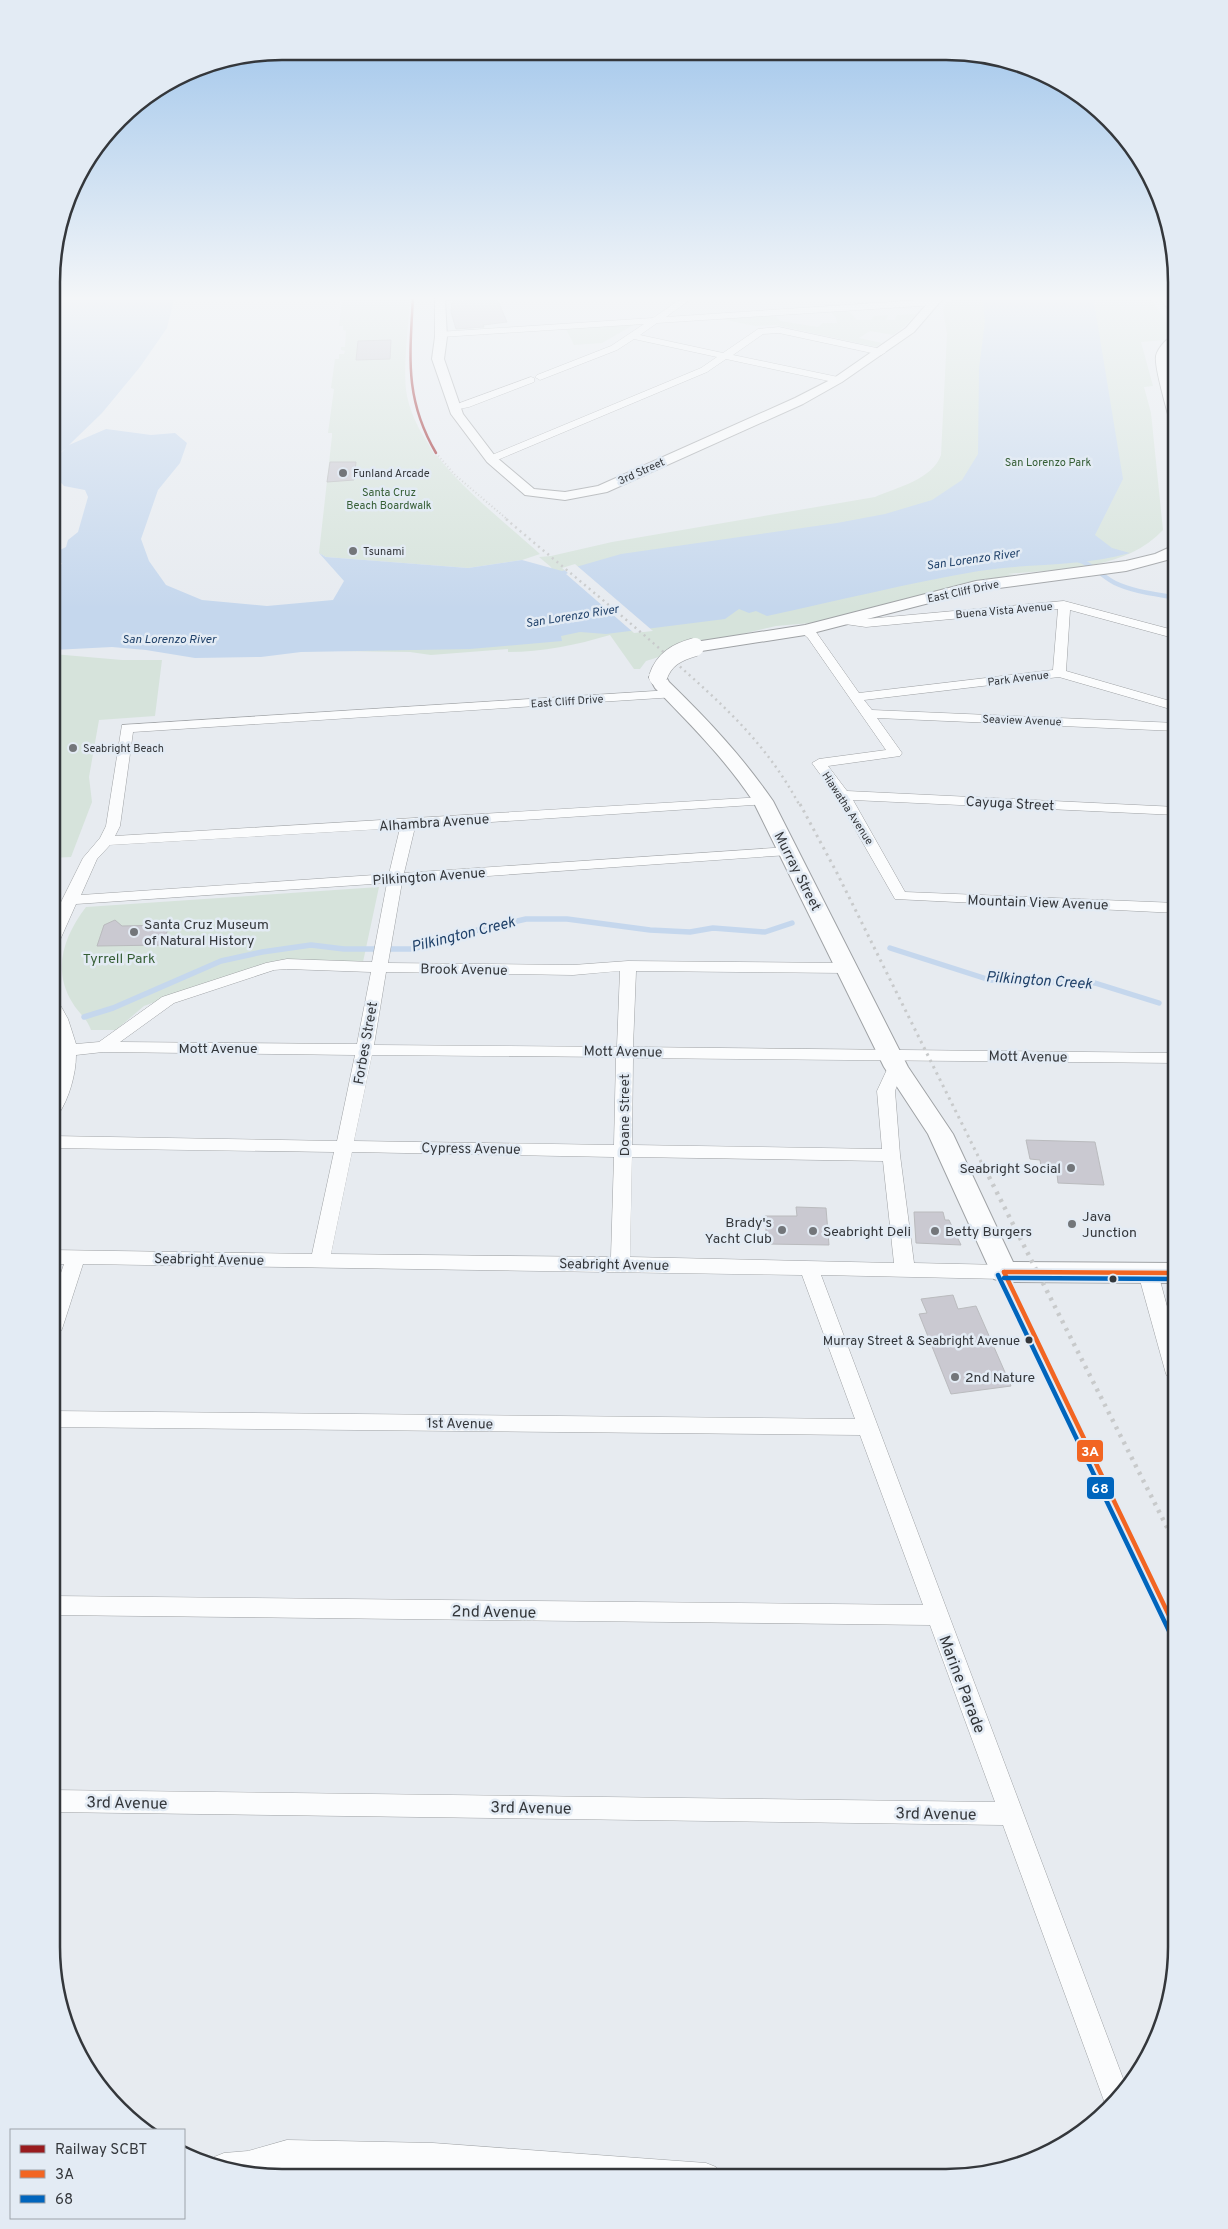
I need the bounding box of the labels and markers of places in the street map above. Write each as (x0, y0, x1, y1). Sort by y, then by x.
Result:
marker: Funland Arcade (337, 467, 349, 479)
place label: Funland Arcade (353, 467, 430, 481)
marker: Tsunami (347, 545, 359, 557)
place label: Tsunami (363, 545, 404, 559)
marker: Seabright Beach (67, 742, 79, 754)
place label: Seabright Beach (83, 742, 164, 756)
place label: Santa Cruz Museum of Natural History (144, 917, 269, 950)
marker: Santa Cruz Museum of Natural History (128, 926, 140, 938)
place label: Seabright Social (959, 1161, 1061, 1178)
marker: Seabright Social (1065, 1162, 1077, 1174)
place label: Java Junction (1082, 1209, 1137, 1242)
place label: Brady's Yacht Club (705, 1215, 772, 1248)
marker: Java Junction (1066, 1218, 1078, 1230)
marker: Brady's Yacht Club (776, 1224, 788, 1236)
place label: Seabright Deli (823, 1224, 911, 1241)
place label: Betty Burgers (945, 1224, 1032, 1241)
marker: Seabright Deli (807, 1225, 819, 1237)
marker: Betty Burgers (929, 1225, 941, 1237)
unlabelled marker (1108, 1274, 1118, 1284)
place label: Murray Street & Seabright Avenue (823, 1334, 1020, 1350)
marker: Murray Street & Seabright Avenue (1024, 1335, 1034, 1345)
place label: 2nd Nature (965, 1370, 1035, 1387)
marker: 2nd Nature (949, 1371, 961, 1383)

